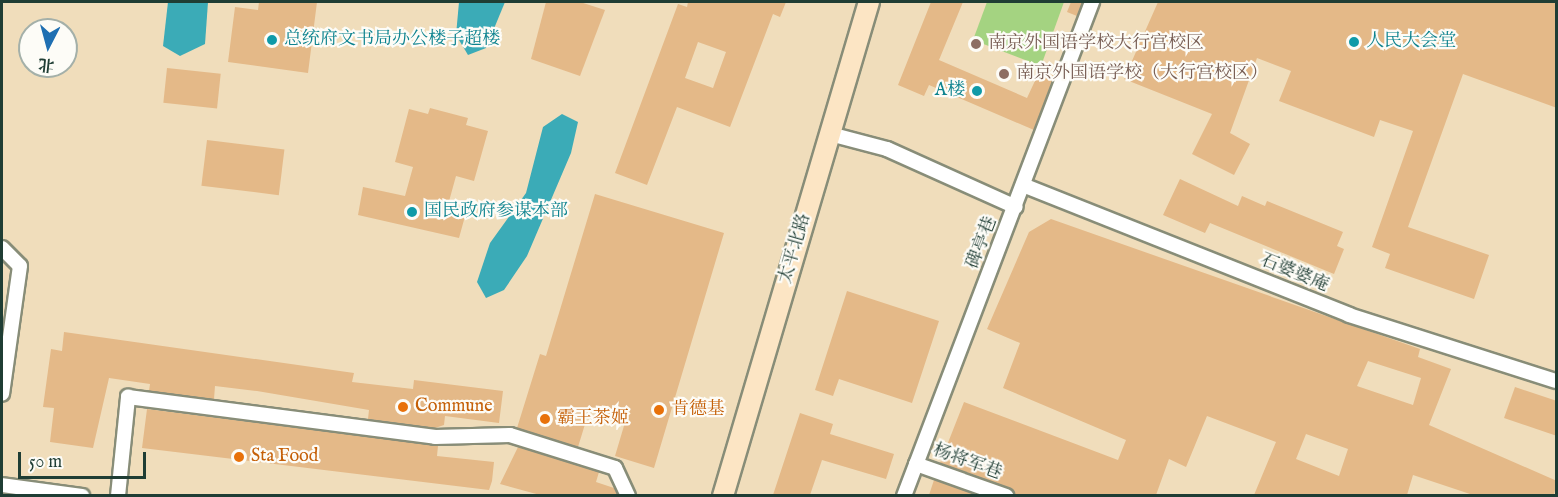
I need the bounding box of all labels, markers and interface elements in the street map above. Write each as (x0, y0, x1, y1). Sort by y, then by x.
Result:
north arrow (18, 18, 78, 78)
place label: 总统府文书局办公楼子超楼 (284, 29, 500, 51)
place label: 人民大会堂 (1366, 31, 1456, 53)
marker: 总统府文书局办公楼子超楼 (265, 33, 279, 47)
place label: 南京外国语学校大行宫校区 (988, 33, 1204, 55)
marker: 人民大会堂 (1347, 35, 1361, 49)
marker: 南京外国语学校大行宫校区 (969, 37, 983, 51)
text: 北 (37, 53, 55, 75)
place label: 南京外国语学校（大行宫校区） (1016, 63, 1268, 85)
marker: 南京外国语学校（大行宫校区） (997, 67, 1011, 81)
place label: A楼 (935, 80, 965, 102)
marker: A楼 (970, 84, 984, 98)
place label: 国民政府参谋本部 (424, 201, 568, 223)
marker: 国民政府参谋本部 (405, 205, 419, 219)
street label: 太平北路 (776, 211, 816, 287)
street label: 碑亭巷 (963, 214, 1003, 272)
street label: 石婆婆庵 (1257, 251, 1331, 297)
place label: Commune (415, 396, 492, 418)
place label: 肯德基 (671, 399, 725, 421)
marker: Commune (396, 400, 410, 414)
marker: 肯德基 (652, 403, 666, 417)
place label: 霸王茶姬 (557, 408, 629, 430)
marker: 霸王茶姬 (538, 412, 552, 426)
scale bar (21, 440, 148, 478)
street label: 杨将军巷 (929, 441, 1005, 485)
place label: Sta Food (251, 446, 318, 468)
marker: Sta Food (232, 450, 246, 464)
text: 50 m (29, 451, 62, 474)

